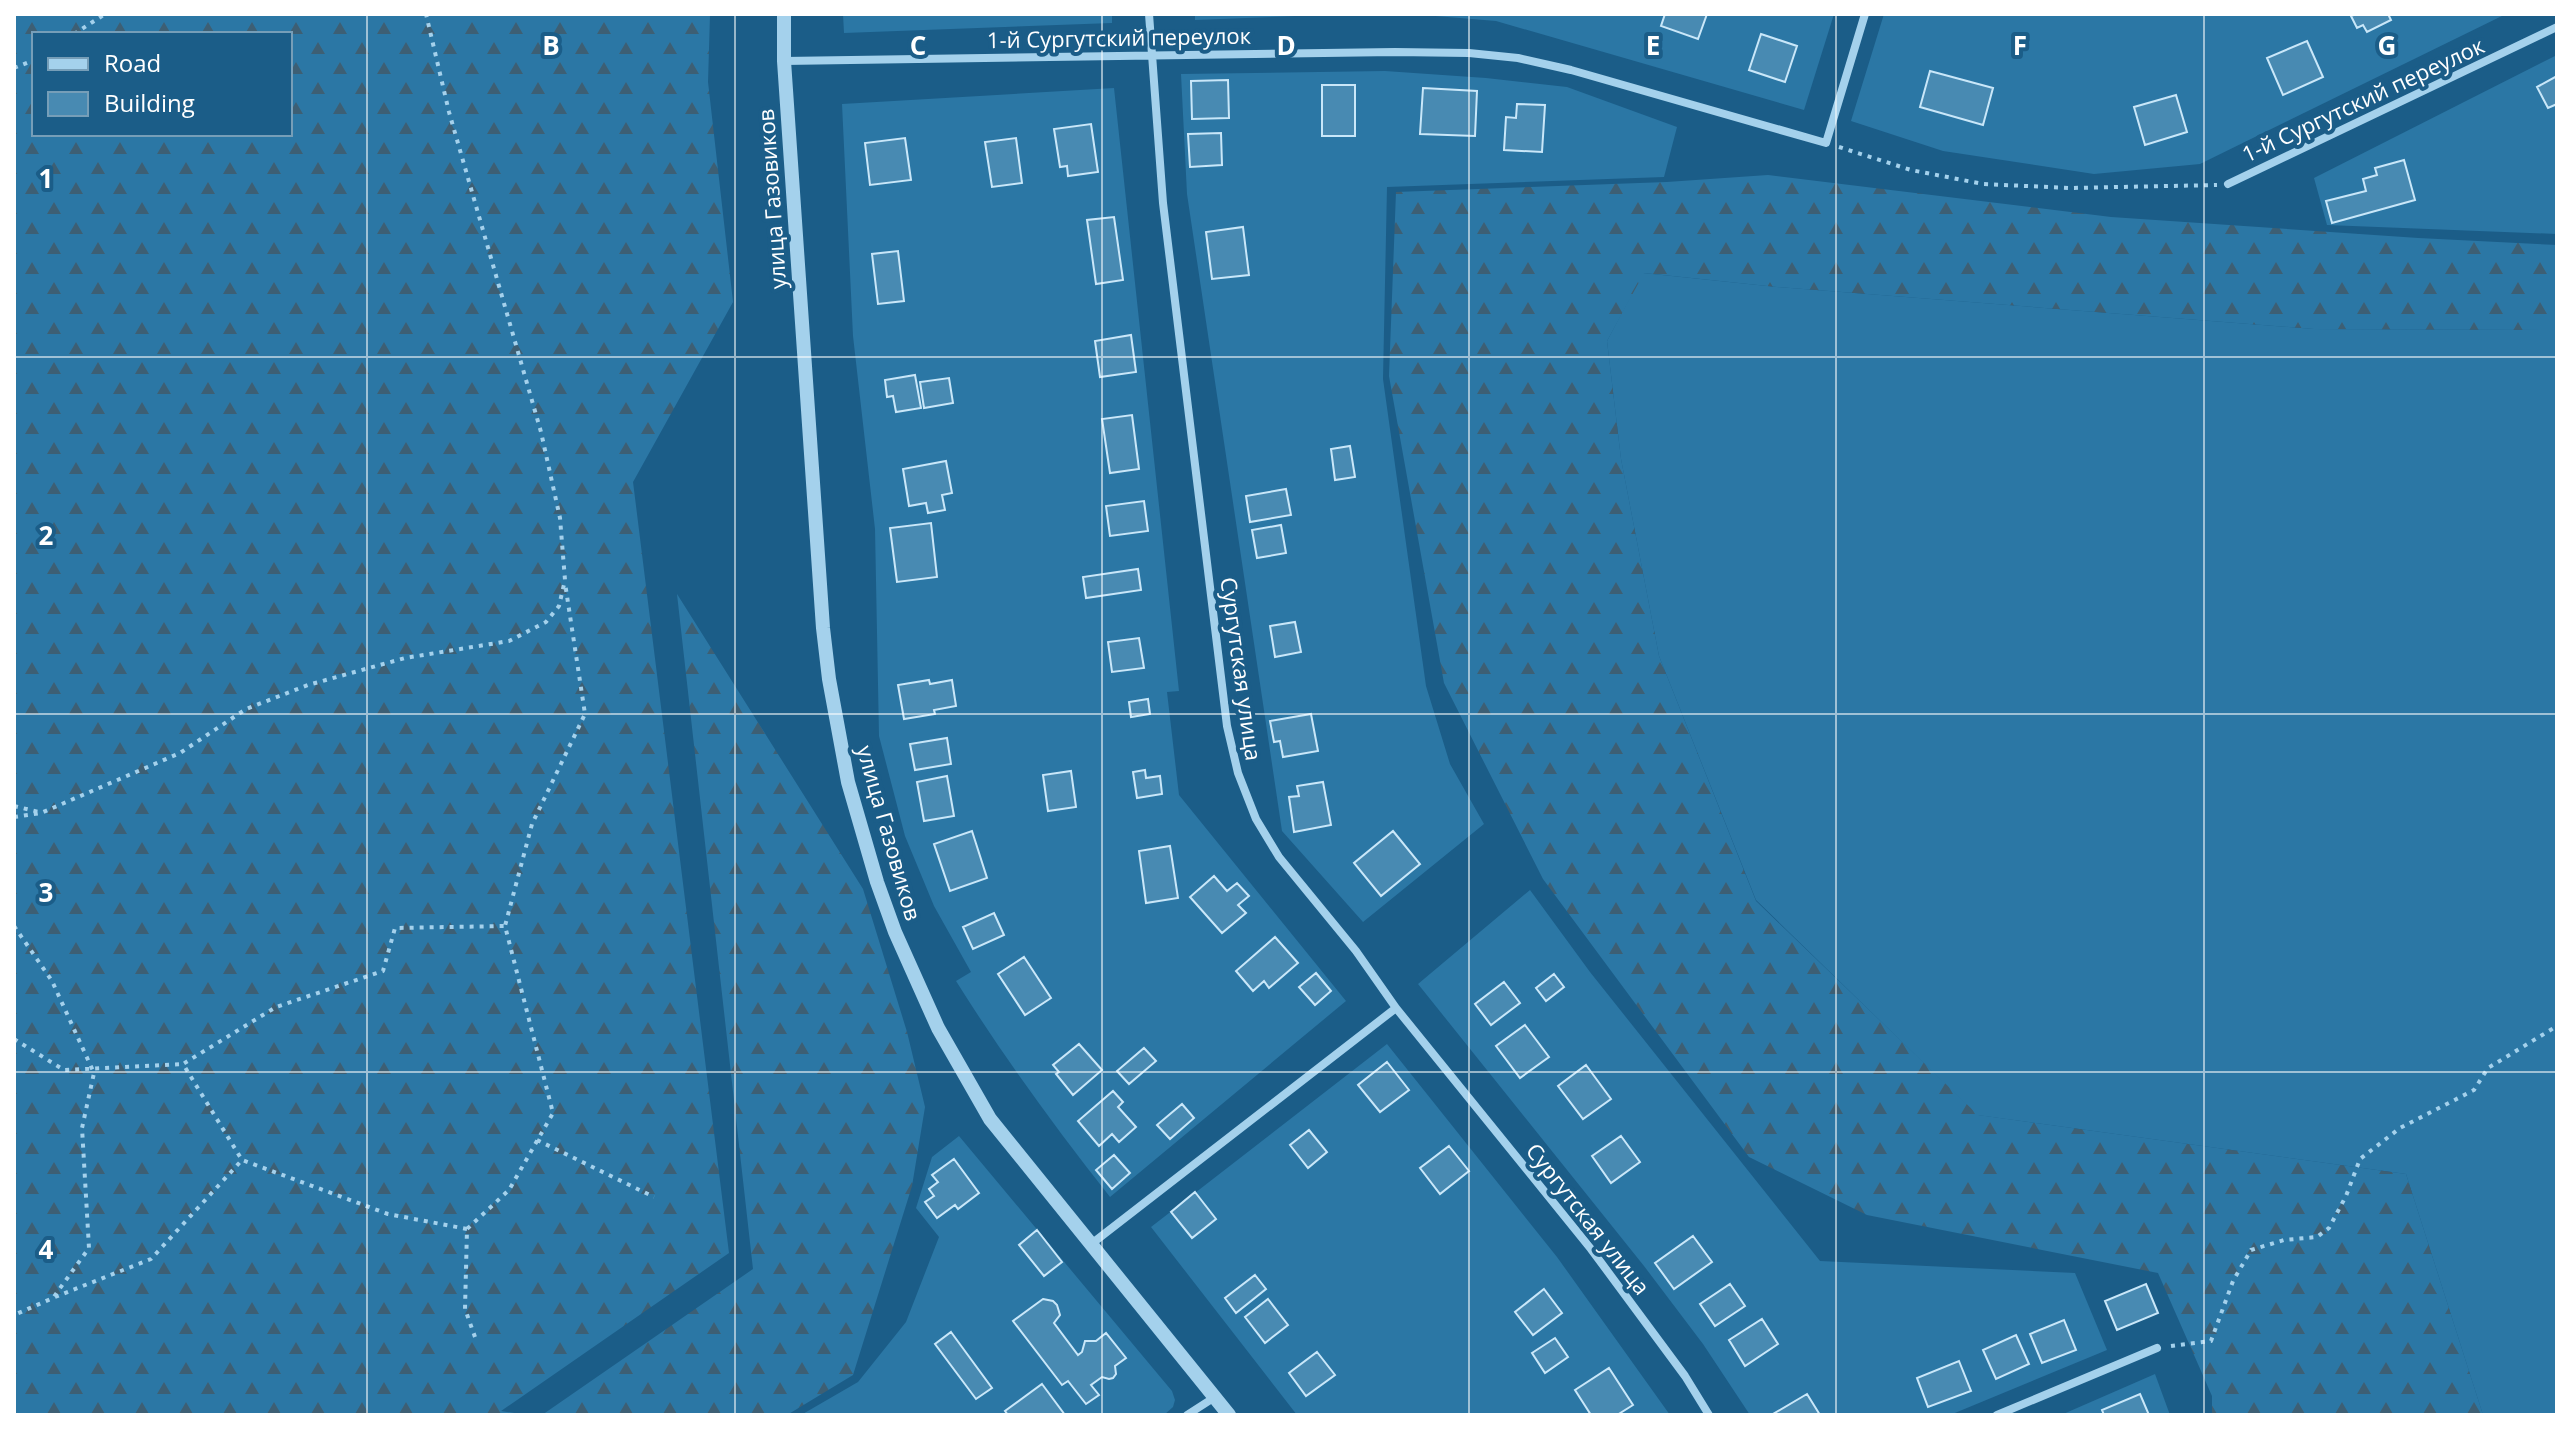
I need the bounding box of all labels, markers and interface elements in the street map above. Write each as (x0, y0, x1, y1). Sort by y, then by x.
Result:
street label: 1-й Сургутский переулок (987, 20, 1252, 54)
text: B (542, 27, 560, 63)
text: C (910, 27, 926, 63)
text: D (1276, 27, 1296, 63)
text: E (1646, 27, 1660, 63)
text: F (2013, 27, 2027, 63)
text: G (2378, 27, 2396, 63)
street label: 1-й Сургутский переулок (2237, 29, 2489, 169)
legend (32, 32, 292, 136)
text: Road (104, 46, 161, 79)
text: Building (104, 86, 195, 119)
street label: улица Газовиков (750, 108, 792, 290)
text: 1 (39, 160, 53, 196)
text: 2 (39, 517, 54, 553)
street label: Сургутская улица (1214, 575, 1270, 762)
street label: улица Газовиков (851, 742, 929, 924)
text: 3 (39, 874, 53, 910)
street label: Сургутская улица (1520, 1136, 1658, 1300)
text: 4 (39, 1231, 54, 1267)

